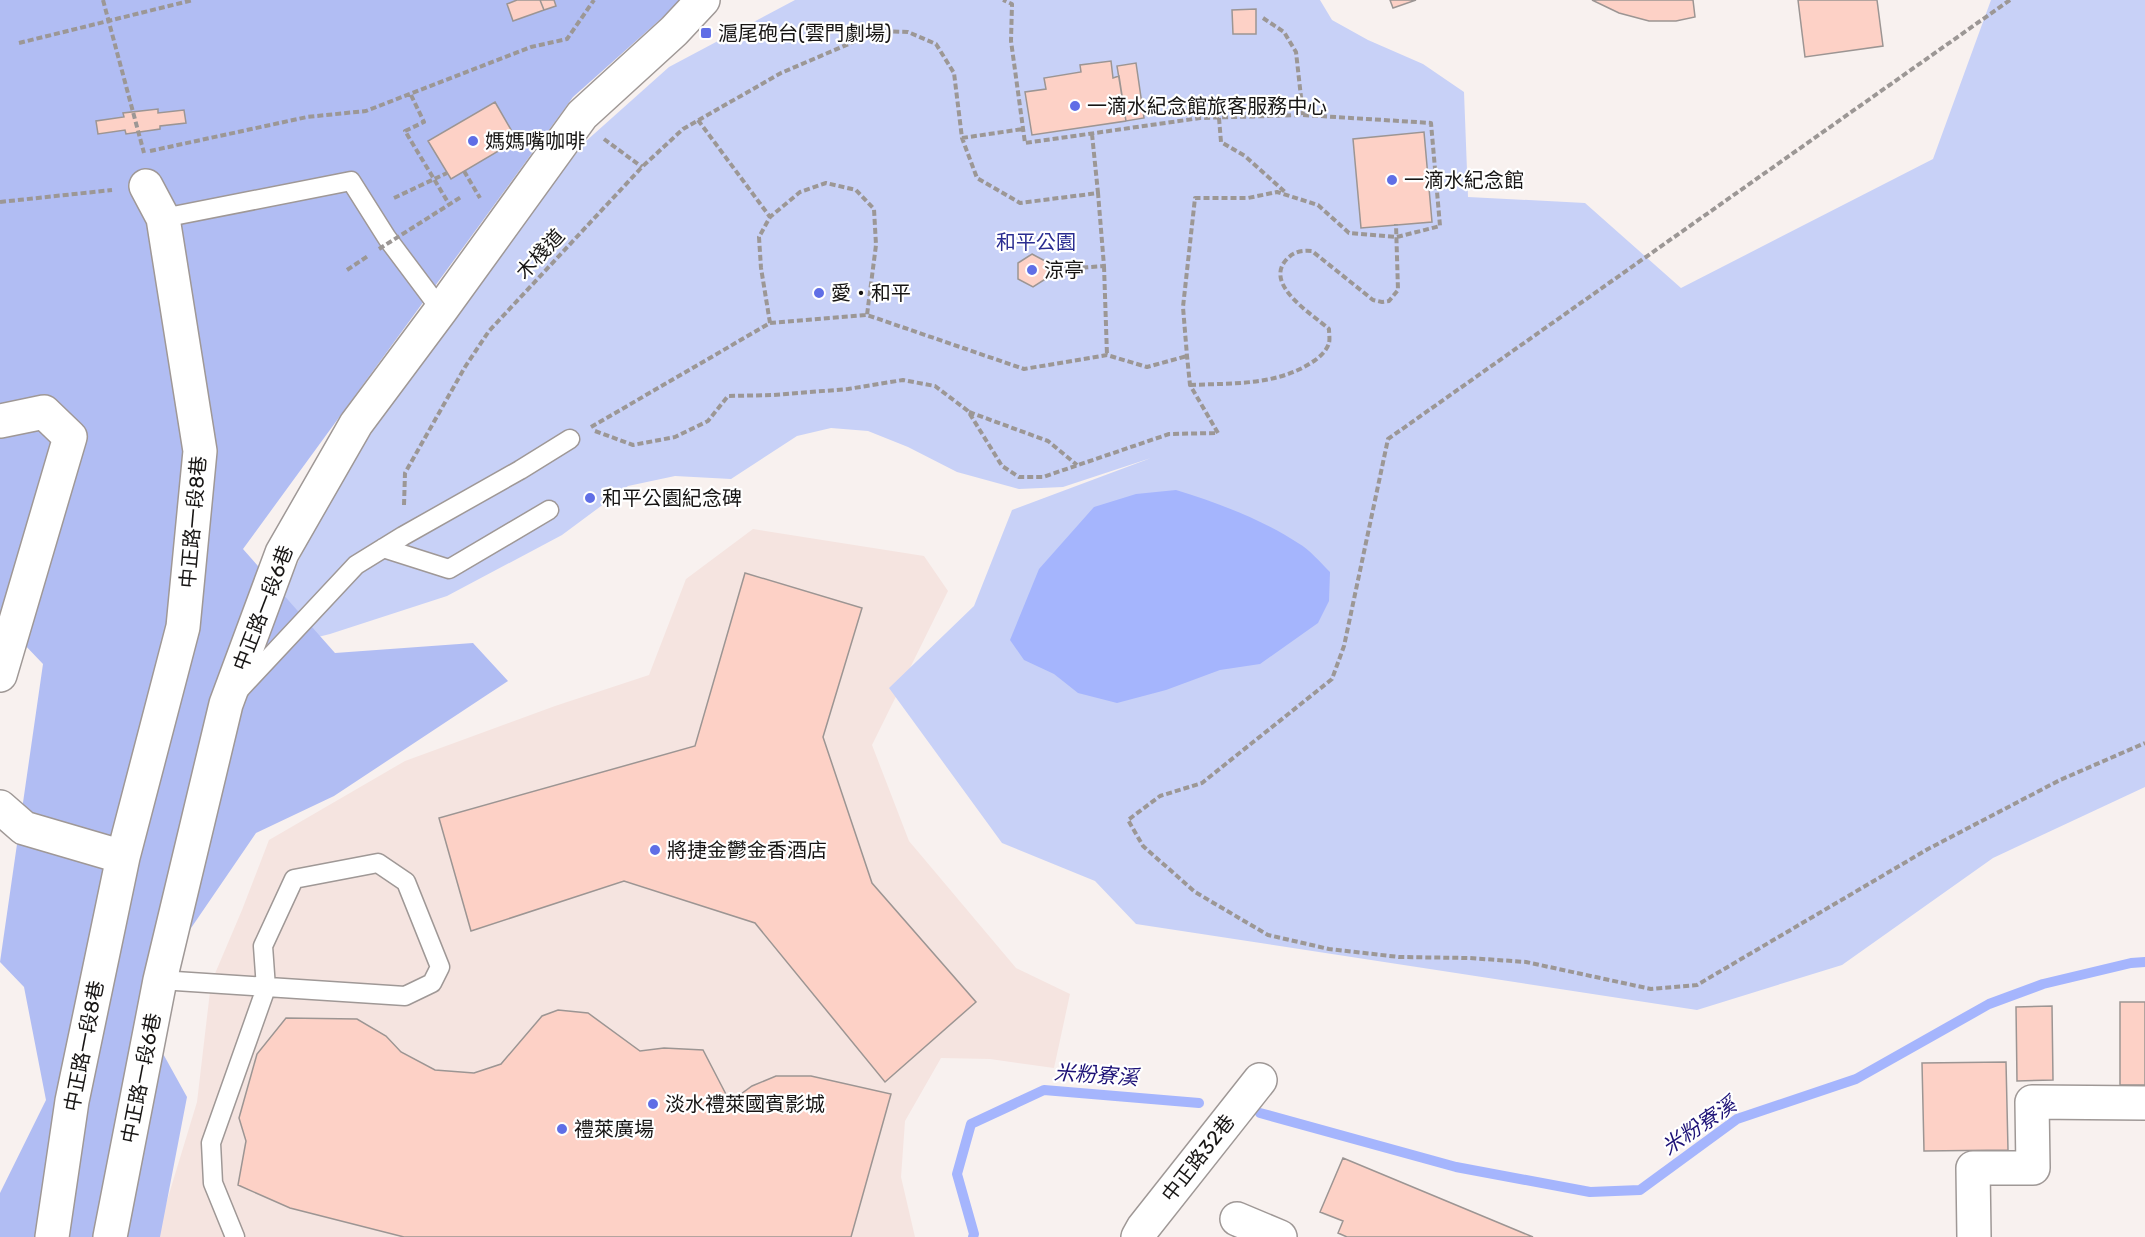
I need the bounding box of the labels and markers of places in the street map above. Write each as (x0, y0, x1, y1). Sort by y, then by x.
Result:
place label: 滬尾砲台(雲門劇場) (718, 21, 892, 45)
marker: 滬尾砲台(雲門劇場) (699, 26, 713, 40)
place label: 一滴水紀念館旅客服務中心 (1087, 94, 1327, 118)
marker: 一滴水紀念館旅客服務中心 (1068, 99, 1082, 113)
place label: 媽媽嘴咖啡 (485, 129, 585, 153)
marker: 媽媽嘴咖啡 (466, 134, 480, 148)
place label: 一滴水紀念館 (1404, 168, 1524, 192)
marker: 一滴水紀念館 (1385, 173, 1399, 187)
place label: 涼亭 (1044, 258, 1084, 282)
marker: 涼亭 (1025, 263, 1039, 277)
place label: 愛‧和平 (831, 281, 911, 305)
marker: 愛‧和平 (812, 286, 826, 300)
place label: 和平公園紀念碑 (602, 486, 742, 510)
marker: 和平公園紀念碑 (583, 491, 597, 505)
place label: 將捷金鬱金香酒店 (667, 838, 827, 862)
marker: 將捷金鬱金香酒店 (648, 843, 662, 857)
place label: 淡水禮萊國賓影城 (665, 1092, 825, 1116)
marker: 淡水禮萊國賓影城 (646, 1097, 660, 1111)
place label: 禮萊廣場 (574, 1117, 654, 1141)
marker: 禮萊廣場 (555, 1122, 569, 1136)

